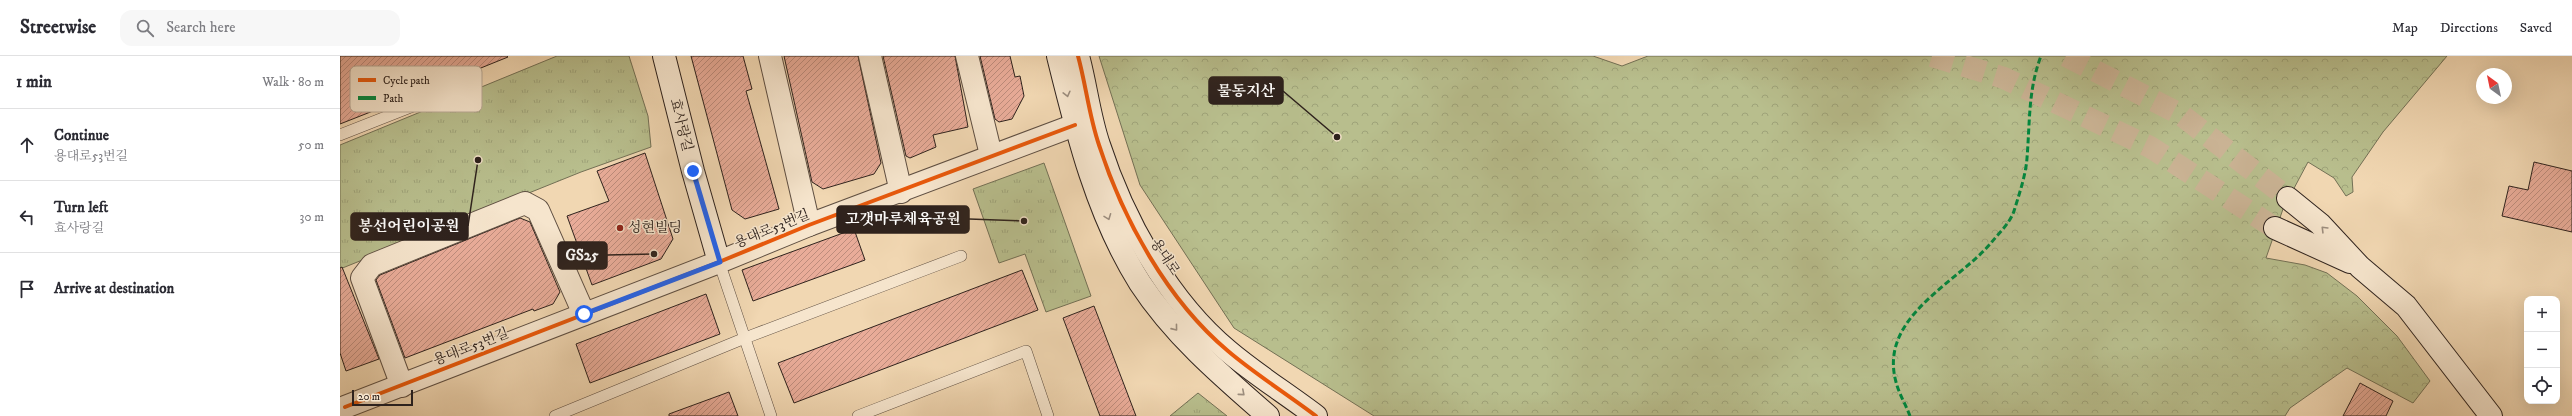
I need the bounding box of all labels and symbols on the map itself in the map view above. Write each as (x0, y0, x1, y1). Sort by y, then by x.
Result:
legend (350, 66, 482, 112)
north arrow (2476, 68, 2512, 104)
text: Cycle path (383, 74, 430, 88)
callout: 물동지산 (1209, 77, 1283, 104)
text: 물동지산 (1217, 82, 1275, 101)
one-way arrow (1062, 90, 1071, 97)
text: Path (383, 92, 404, 106)
street label: 효사랑길 (666, 97, 696, 153)
route end (684, 162, 702, 180)
street label: 용대로53번길 (732, 206, 812, 252)
callout: 고갯마루체육공원 (837, 206, 969, 233)
text: 고갯마루체육공원 (845, 210, 961, 229)
callout: 봉선어린이공원 (351, 213, 468, 240)
one-way arrow (1104, 214, 1112, 221)
text: 봉선어린이공원 (358, 217, 460, 236)
place label: 성현빌딩 (628, 219, 682, 237)
marker: 성현빌딩 (615, 223, 625, 233)
one-way arrow (2321, 226, 2329, 234)
street label: 용대로 (1146, 235, 1184, 279)
callout: GS25 (558, 242, 607, 269)
text: GS25 (565, 246, 599, 265)
route start (575, 305, 593, 323)
one-way arrow (1170, 323, 1177, 330)
street label: 용대로53번길 (431, 324, 511, 370)
scale bar (352, 388, 413, 407)
one-way arrow (1237, 389, 1244, 396)

